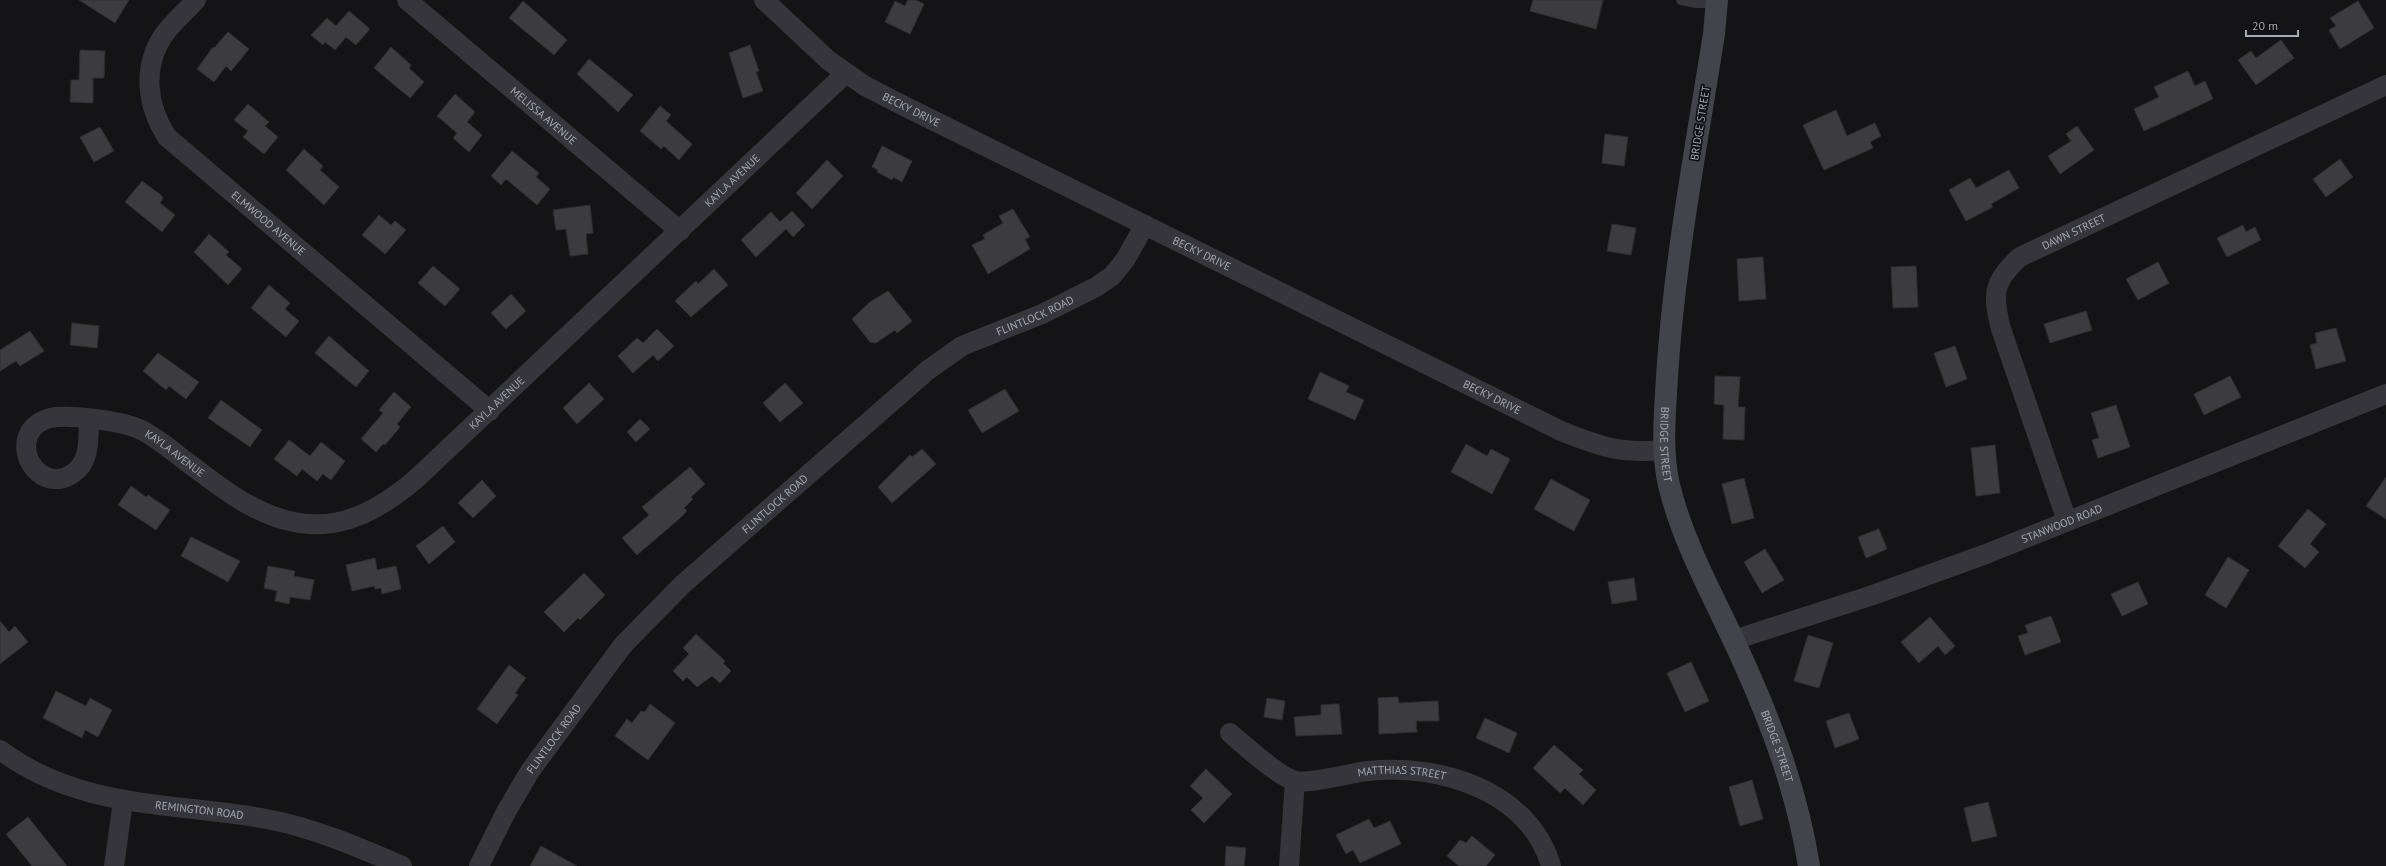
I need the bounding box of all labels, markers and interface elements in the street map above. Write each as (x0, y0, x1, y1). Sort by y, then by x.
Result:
scale bar (2246, 12, 2298, 38)
text: 20 m (2252, 18, 2278, 33)
street label: MELISSA AVENUE (508, 84, 580, 148)
street label: BRIDGE STREET (1687, 85, 1713, 161)
street label: BECKY DRIVE (880, 89, 943, 130)
street label: KAYLA AVENUE (702, 151, 763, 210)
street label: ELMWOOD AVENUE (229, 188, 308, 258)
street label: DAWN STREET (2040, 211, 2108, 253)
street label: BECKY DRIVE (1170, 233, 1233, 274)
street label: FLINTLOCK ROAD (994, 292, 1076, 339)
street label: KAYLA AVENUE (466, 373, 527, 432)
street label: BECKY DRIVE (1461, 377, 1524, 417)
street label: BRIDGE STREET (1657, 406, 1675, 483)
street label: KAYLA AVENUE (143, 426, 208, 480)
street label: FLINTLOCK ROAD (739, 471, 811, 536)
street label: STANWOOD ROAD (2019, 501, 2104, 546)
street label: FLINTLOCK ROAD (524, 701, 584, 776)
street label: BRIDGE STREET (1758, 708, 1796, 784)
street label: MATTHIAS STREET (1357, 763, 1448, 783)
street label: REMINGTON ROAD (154, 798, 245, 822)

